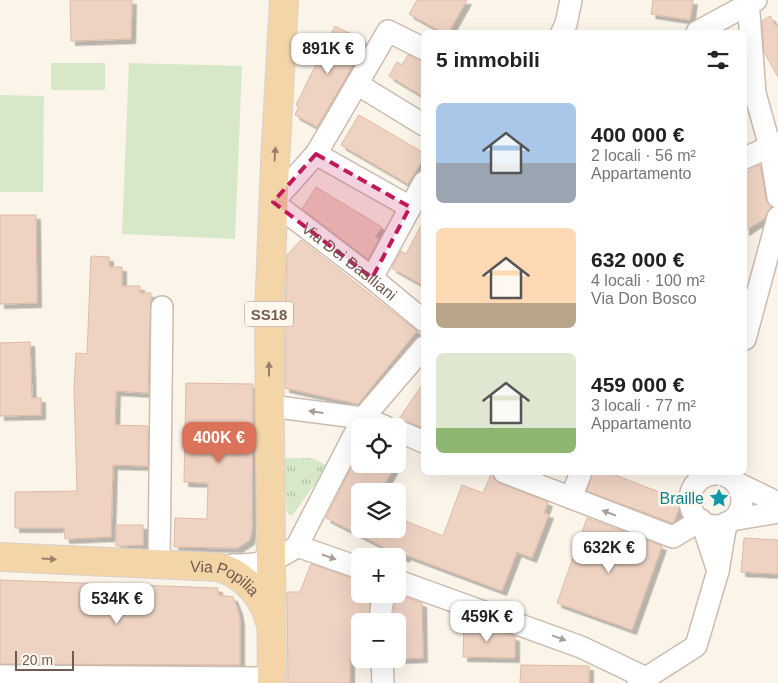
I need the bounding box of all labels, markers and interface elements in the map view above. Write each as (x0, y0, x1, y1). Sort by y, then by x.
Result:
pin: 891K € (287, 32, 369, 75)
text: 891K € (302, 40, 354, 57)
icon: filters (704, 46, 732, 74)
text: 5 immobili (436, 48, 540, 71)
icon: home (476, 123, 536, 183)
text: 400 000 € (591, 123, 684, 146)
one-way arrow (272, 146, 280, 162)
text: 2 locali · 56 m² (591, 147, 696, 164)
text: Appartamento (591, 165, 692, 182)
street label: Via Dei Basiliani (299, 219, 400, 303)
icon: home (476, 248, 536, 308)
text: 632 000 € (591, 248, 684, 271)
text: 4 locali · 100 m² (591, 272, 705, 289)
text: Via Don Bosco (591, 290, 697, 307)
road number: SS18 (245, 302, 293, 326)
one-way arrow (265, 361, 273, 377)
icon: home (476, 373, 536, 433)
text: 459 000 € (591, 373, 684, 396)
text: 3 locali · 77 m² (591, 397, 696, 414)
one-way arrow (308, 408, 324, 416)
text: Appartamento (591, 415, 692, 432)
map controls (351, 418, 406, 668)
button: locate (351, 418, 406, 473)
pin: 400K € (178, 422, 260, 464)
text: 400K € (193, 429, 245, 446)
button: layers (351, 483, 406, 538)
place icon: Braille (708, 487, 730, 509)
place label: Braille (660, 490, 704, 507)
one-way arrow (601, 509, 616, 517)
pin: 632K € (568, 532, 650, 574)
text: 632K € (583, 539, 635, 556)
button: + (351, 548, 406, 603)
one-way arrow (321, 554, 336, 561)
one-way arrow (41, 556, 57, 564)
street label: Via Popilia (190, 557, 263, 599)
pin: 534K € (76, 582, 158, 625)
text: 534K € (91, 590, 143, 607)
pin: 459K € (446, 600, 528, 643)
text: 459K € (461, 608, 513, 625)
button: − (351, 613, 406, 668)
one-way arrow (552, 634, 567, 642)
scale bar (15, 648, 74, 671)
text: 20 m (22, 652, 53, 668)

